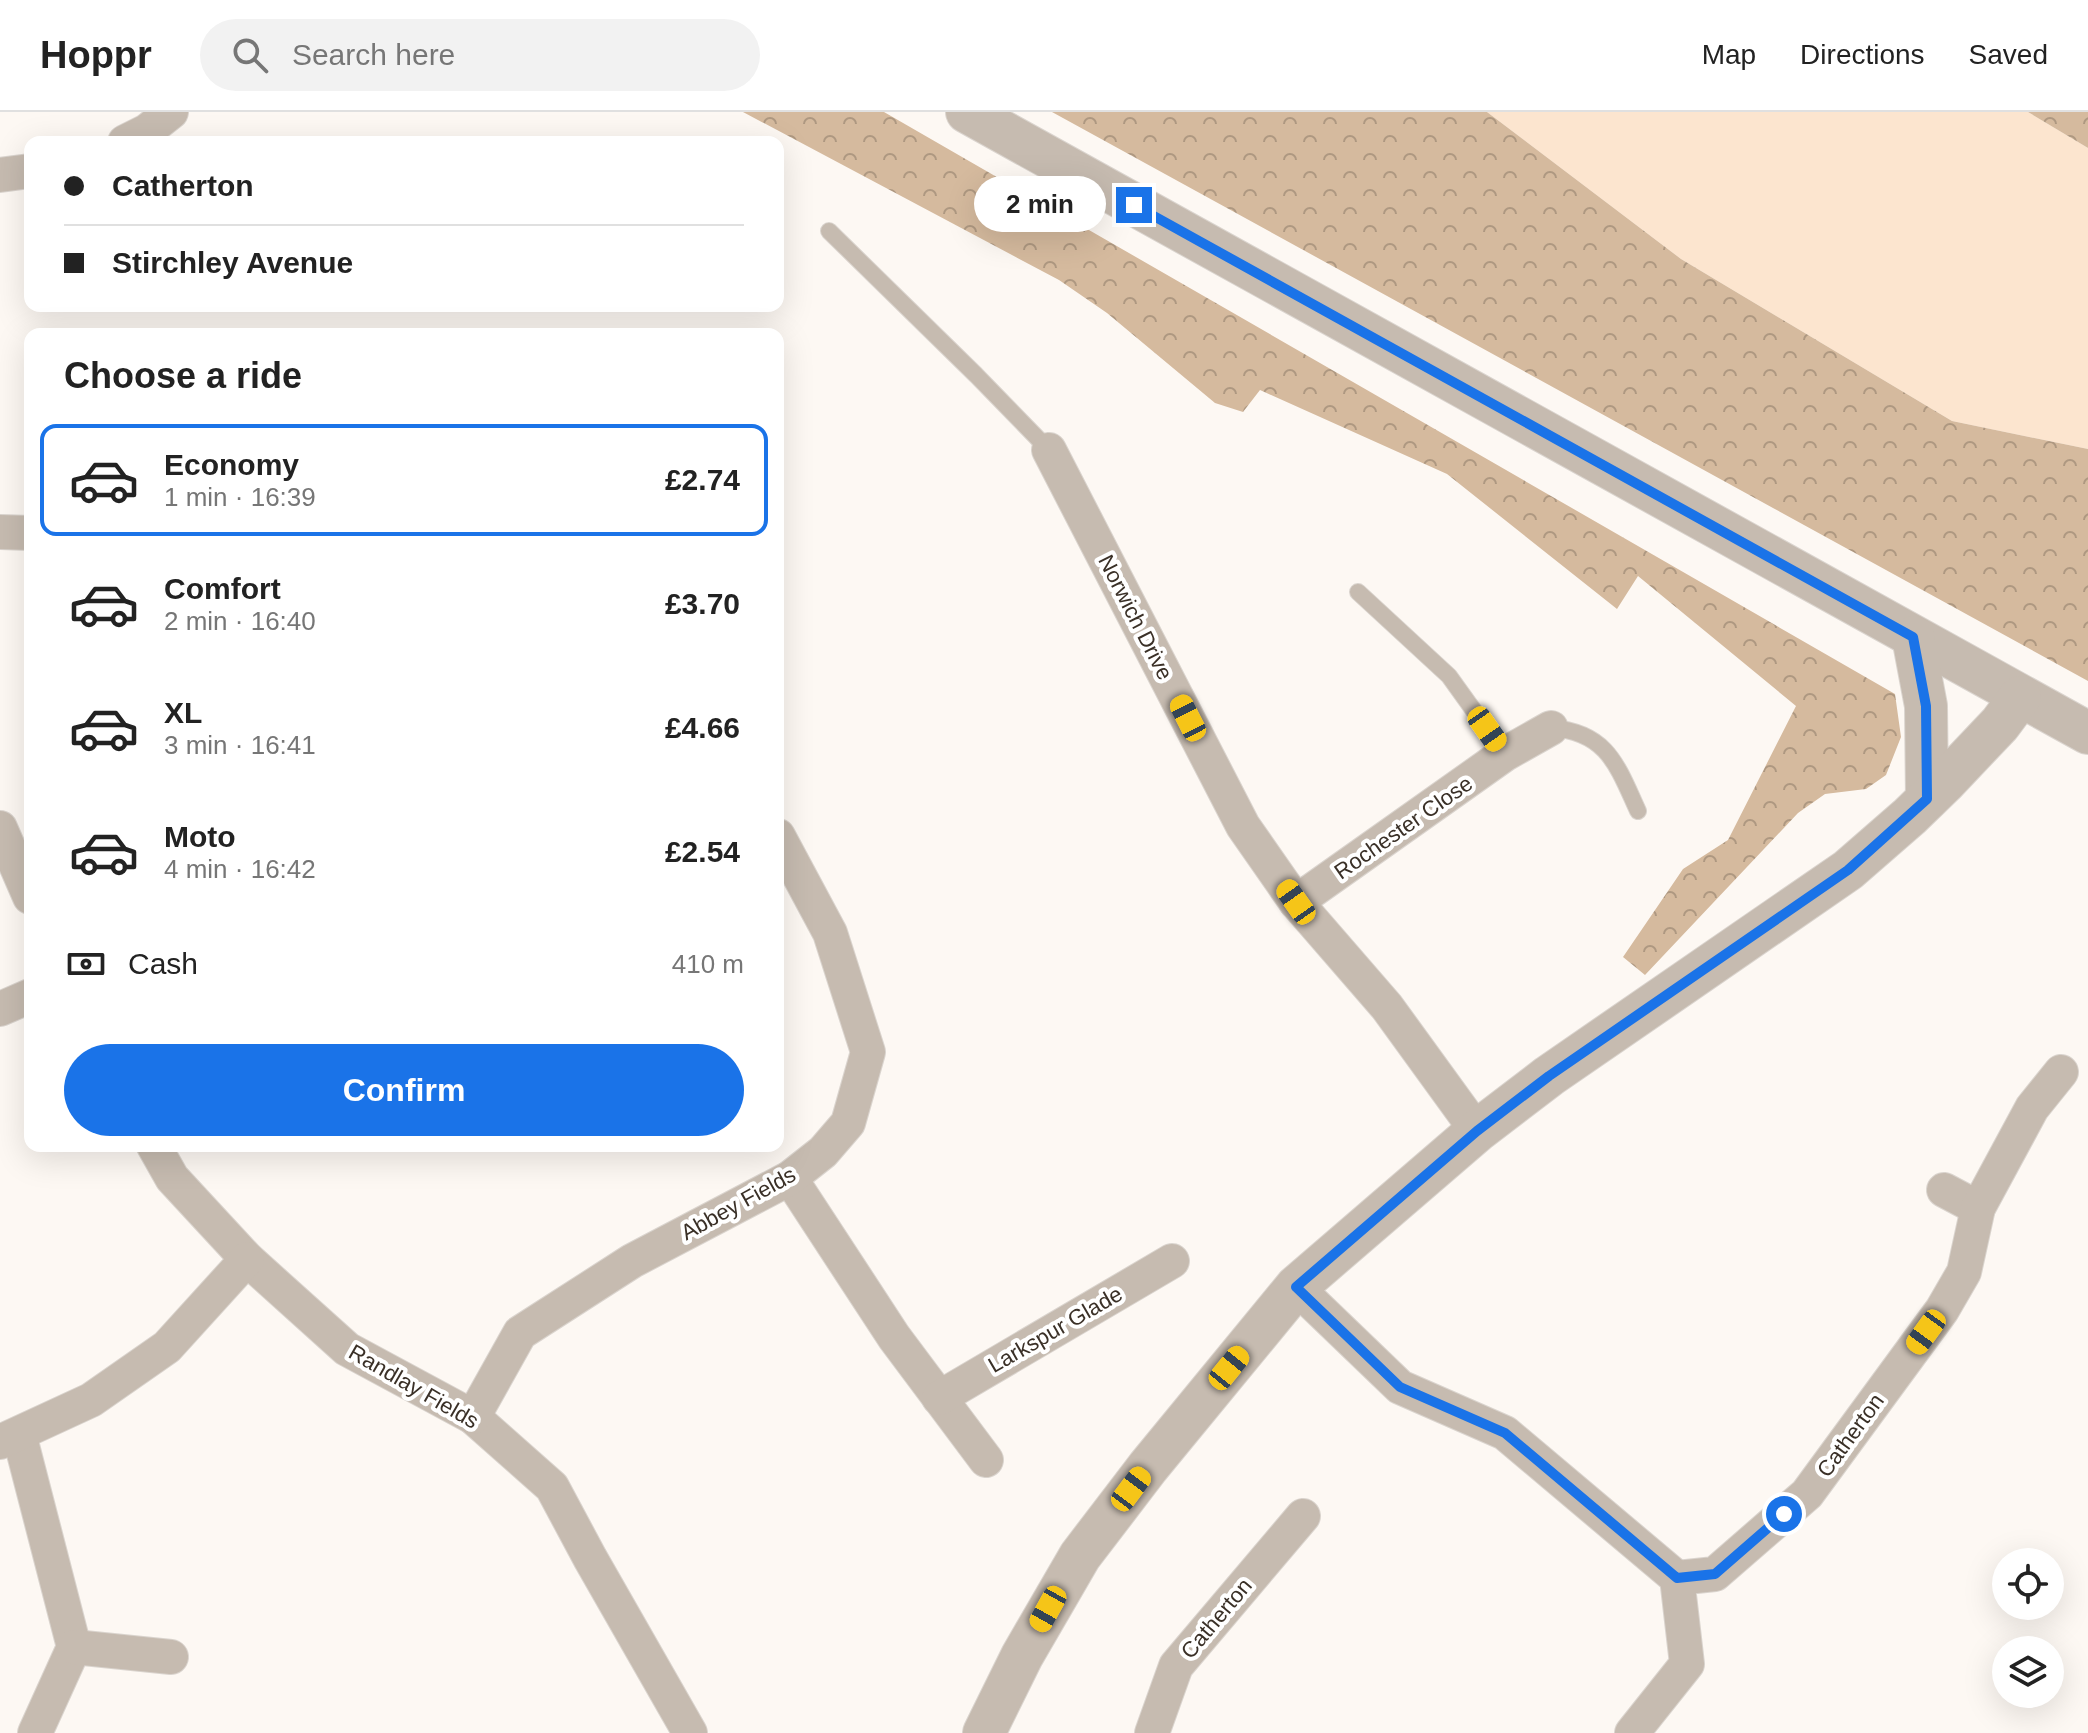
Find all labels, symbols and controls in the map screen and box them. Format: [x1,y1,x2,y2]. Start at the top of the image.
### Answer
search box [200,19,760,91]
icon: search [228,33,272,77]
text: Hoppr [40,34,152,76]
text: Search here [292,38,455,71]
text: Map [1702,39,1756,70]
text: Directions [1800,39,1925,70]
text: Saved [1969,39,2048,70]
text: Catherton [112,169,254,202]
callout: 2 min [974,177,1106,233]
route end [1116,187,1152,223]
text: 2 min [1006,189,1074,219]
text: Stirchley Avenue [112,246,353,279]
text: Choose a ride [64,355,302,396]
icon: car [68,444,140,516]
text: Economy [164,448,299,481]
text: £2.74 [665,463,740,496]
text: 1 min · 16:39 [164,482,316,512]
street label: Norwich Drive [1093,551,1178,684]
icon: car [68,568,140,640]
text: Comfort [164,572,281,605]
text: £3.70 [665,587,740,620]
text: 2 min · 16:40 [164,606,316,636]
car [1166,691,1210,745]
icon: car [68,692,140,764]
text: XL [164,696,202,729]
car [1463,702,1511,756]
text: £4.66 [665,711,740,744]
text: 3 min · 16:41 [164,730,316,760]
street label: Rochester Close [1330,771,1477,884]
icon: car [68,816,140,888]
text: Moto [164,820,236,853]
text: £2.54 [665,835,740,868]
text: 4 min · 16:42 [164,854,316,884]
car [1272,875,1320,929]
icon: cash [64,942,108,986]
text: Cash [128,947,198,980]
text: 410 m [672,949,744,979]
button: Confirm [64,1044,744,1136]
street label: Abbey Fields [677,1162,800,1245]
street label: Larkspur Glade [984,1281,1127,1378]
car [1902,1306,1950,1358]
street label: Randlay Fields [344,1339,483,1434]
car [1205,1342,1253,1394]
street label: Catherton [1812,1389,1889,1482]
car [1107,1463,1155,1515]
route start [1766,1496,1802,1532]
map controls [1992,1548,2064,1708]
button: locate [1992,1548,2064,1620]
street label: Catherton [1176,1573,1257,1663]
car [1026,1582,1070,1636]
button: layers [1992,1636,2064,1708]

